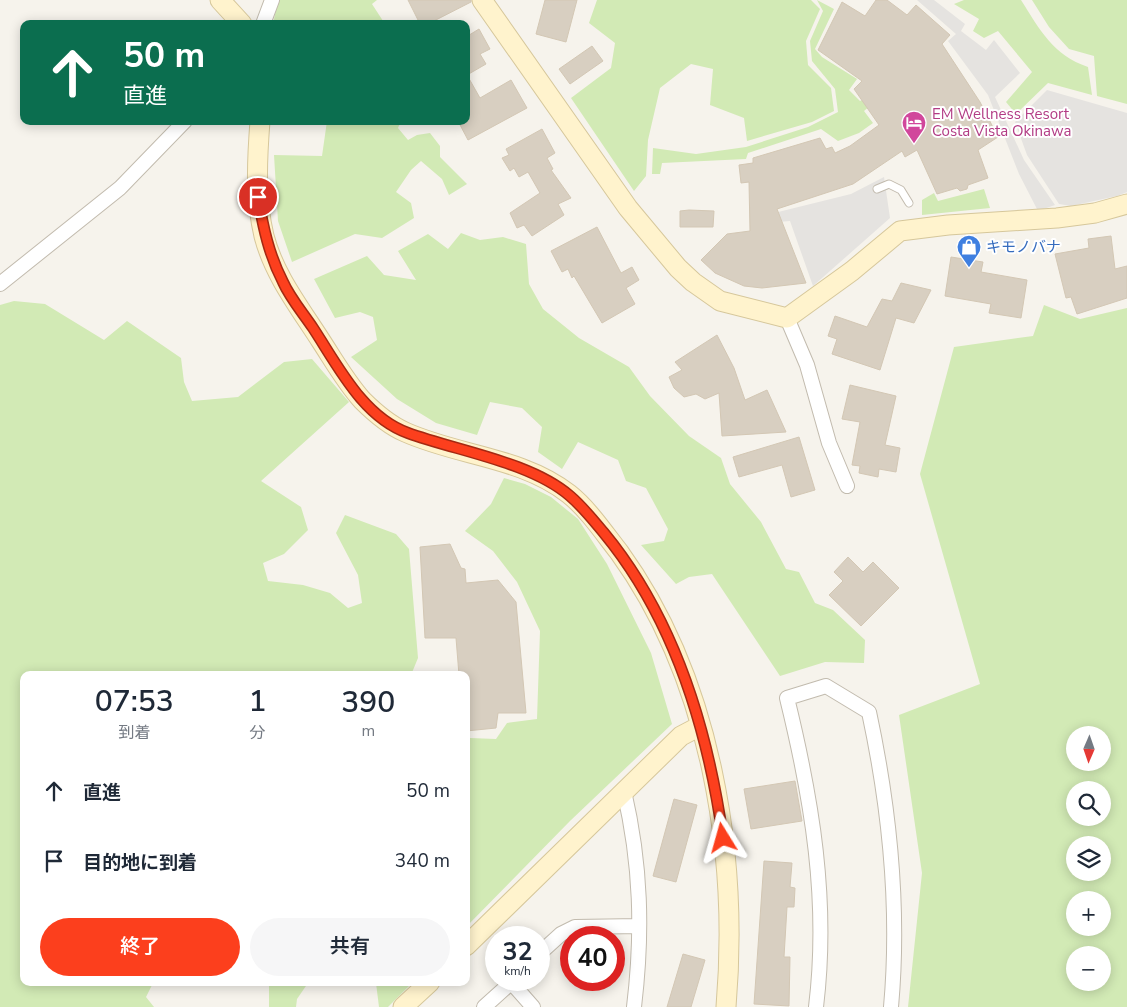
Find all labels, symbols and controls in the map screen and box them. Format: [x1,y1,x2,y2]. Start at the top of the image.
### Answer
text: 50 m [123,32,205,79]
icon: ahead [40,40,105,105]
text: 直進 [123,81,167,111]
place label: EM Wellness Resort Costa Vista Okinawa [932,104,1071,141]
hotel icon: EM Wellness Resort Costa Vista Okinawa [901,110,927,144]
pin [237,176,279,218]
icon: arrive [244,183,272,211]
shop icon: キモノバナ [956,234,982,268]
place label: キモノバナ [986,237,1061,257]
text: 07:53 [95,681,174,722]
text: 1 [249,681,267,722]
text: 390 [341,682,395,723]
text: m [361,720,375,742]
text: 到着 [118,722,150,744]
text: 分 [250,722,266,744]
north arrow [1066,726,1111,771]
map controls [1066,726,1111,991]
icon: ahead [40,777,68,805]
text: 50 m [406,778,450,804]
text: 直進 [83,780,121,806]
button: search [1066,781,1111,826]
position arrow [696,811,748,863]
button: layers [1066,836,1111,881]
icon: arrive [40,847,68,875]
text: 340 m [395,848,450,874]
text: 目的地に到着 [83,850,197,876]
button: + [1066,891,1111,936]
button: 終了 [40,918,240,976]
button: 共有 [250,918,450,976]
speed limit sign: 40 [560,926,625,991]
text: 32 [502,935,533,969]
button: − [1066,946,1111,991]
text: km/h [504,963,531,979]

